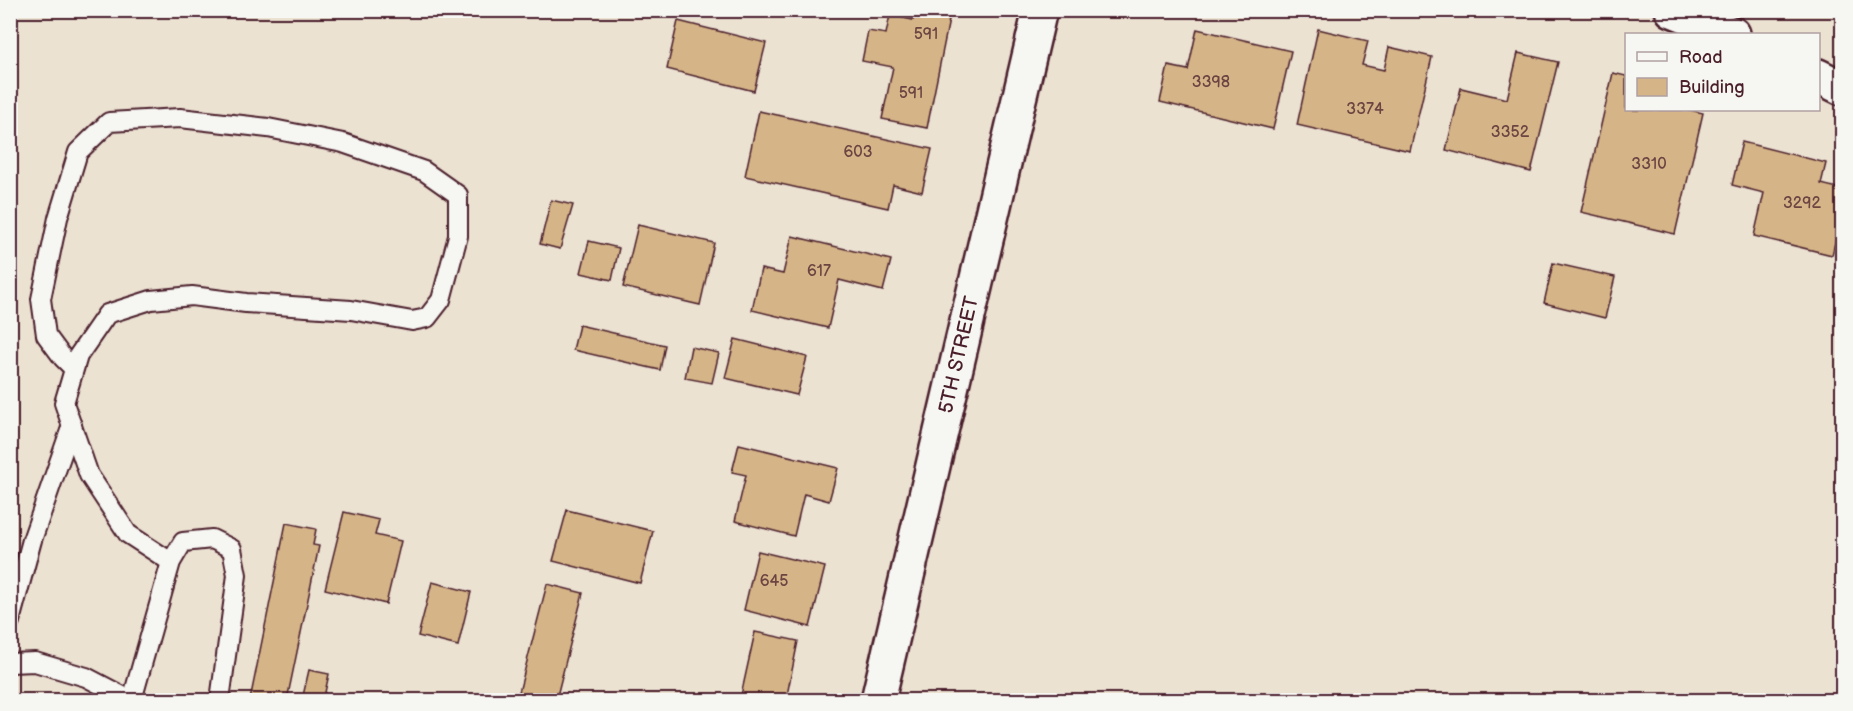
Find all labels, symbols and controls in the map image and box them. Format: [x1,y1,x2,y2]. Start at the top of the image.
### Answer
house number: 591 [914,25,938,44]
legend [1625,33,1820,111]
text: Road [1679,47,1723,68]
house number: 3398 [1192,73,1230,92]
text: Building [1679,77,1745,98]
house number: 591 [899,84,923,103]
house number: 3374 [1346,100,1384,119]
house number: 3352 [1491,123,1530,142]
house number: 603 [843,143,873,162]
house number: 3310 [1631,155,1667,174]
house number: 3292 [1783,194,1822,213]
house number: 617 [807,262,831,281]
street label: 5TH STREET [934,294,984,416]
house number: 645 [760,572,788,591]

